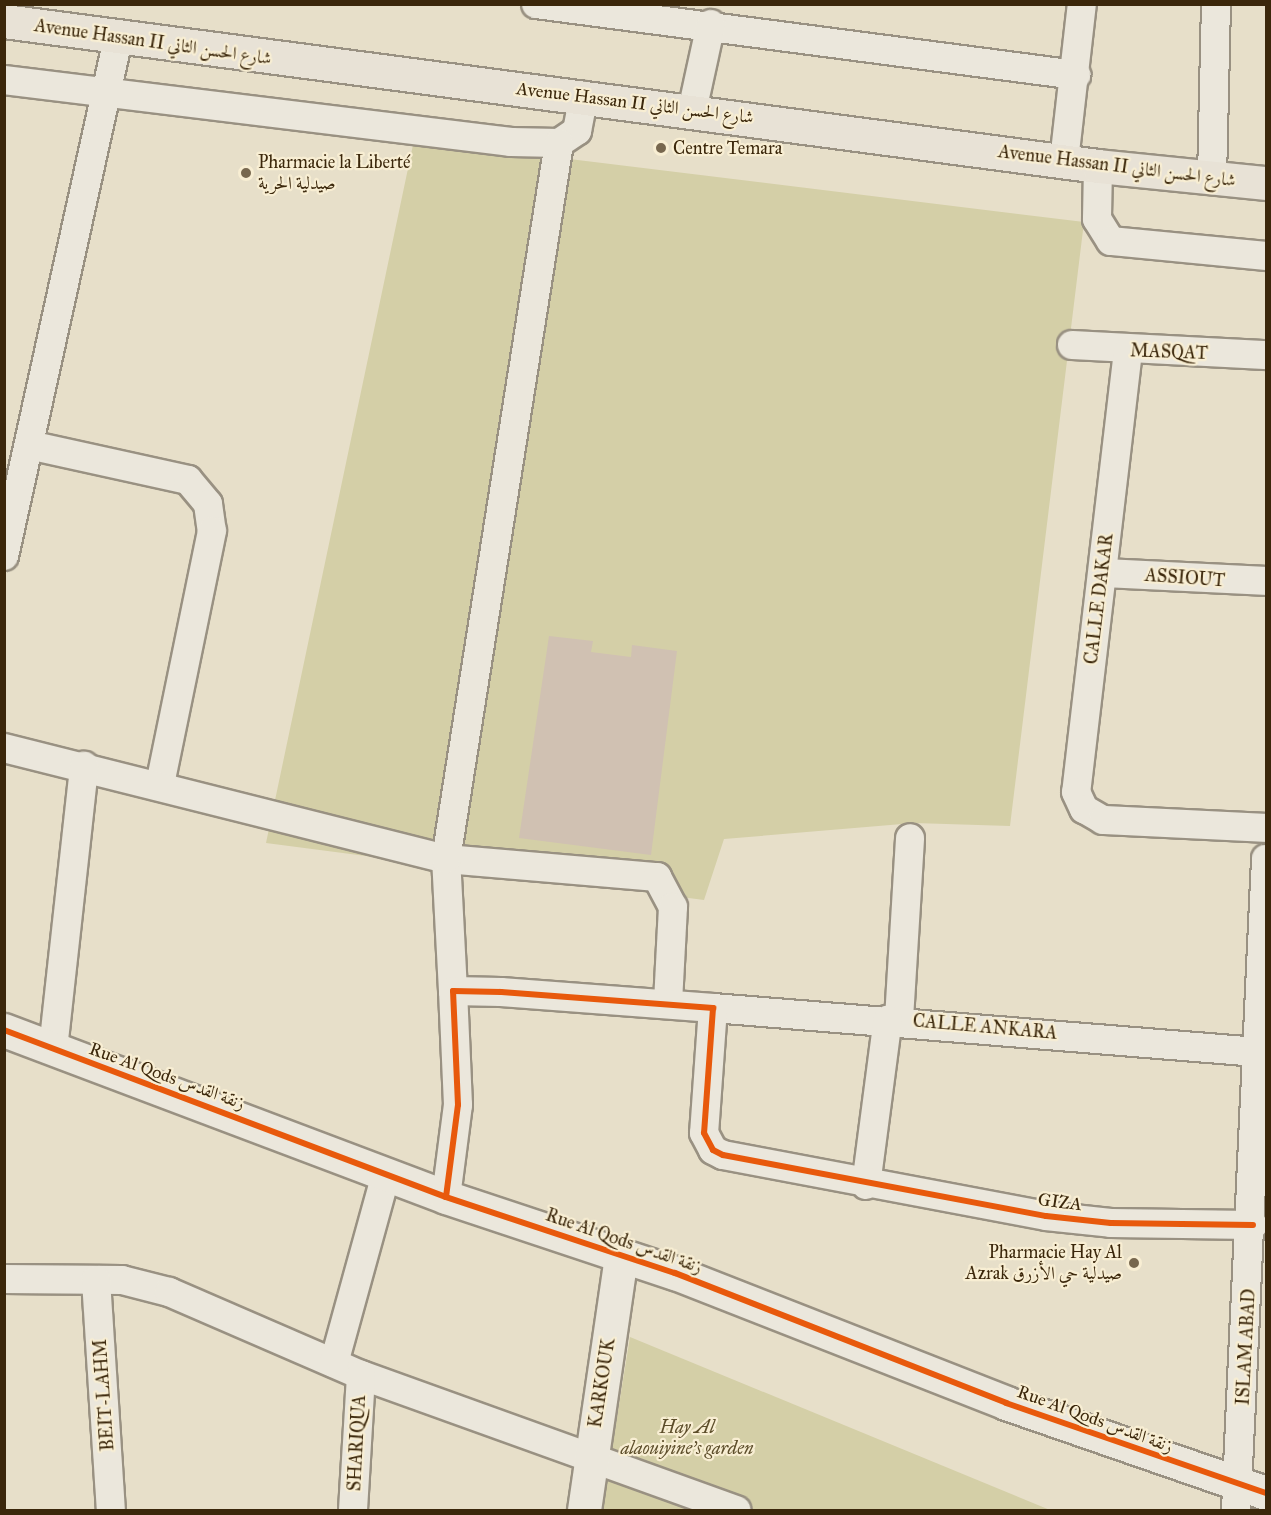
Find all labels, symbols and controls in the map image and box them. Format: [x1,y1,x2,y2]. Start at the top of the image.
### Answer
street label: Avenue Hassan II شارع الحسن الثاني [33,15,273,69]
street label: Avenue Hassan II شارع الحسن الثاني [515,78,755,128]
place label: Centre Temara [673,137,782,159]
marker: Centre Temara [654,141,668,155]
street label: Avenue Hassan II شارع الحسن الثاني [997,141,1237,191]
place label: Pharmacie la Liberté صيدلية الحرية [258,152,411,195]
marker: Pharmacie la Liberté صيدلية الحرية [239,166,253,180]
street label: MASQAT [1130,340,1208,364]
street label: CALLE DAKAR [1080,533,1118,665]
street label: ASSIOUT [1144,564,1226,592]
street label: CALLE ANKARA [912,1010,1058,1044]
street label: Rue Al Qods زنقة القدس [86,1038,248,1114]
street label: GIZA [1037,1189,1083,1215]
street label: Rue Al Qods زنقة القدس [543,1204,705,1278]
place label: Pharmacie Hay Al Azrak صيدلية حي الأزرق [966,1242,1122,1284]
marker: Pharmacie Hay Al Azrak صيدلية حي الأزرق [1127,1256,1141,1270]
street label: ISLAM ABAD [1232,1288,1260,1406]
street label: KARKOUK [584,1337,620,1429]
street label: BEIT-LAHM [89,1338,119,1452]
street label: Rue Al Qods زنقة القدس [1014,1381,1176,1457]
street label: SHARIQUA [344,1394,370,1492]
park label: Hay Al alaouiyine's garden [621,1417,753,1460]

